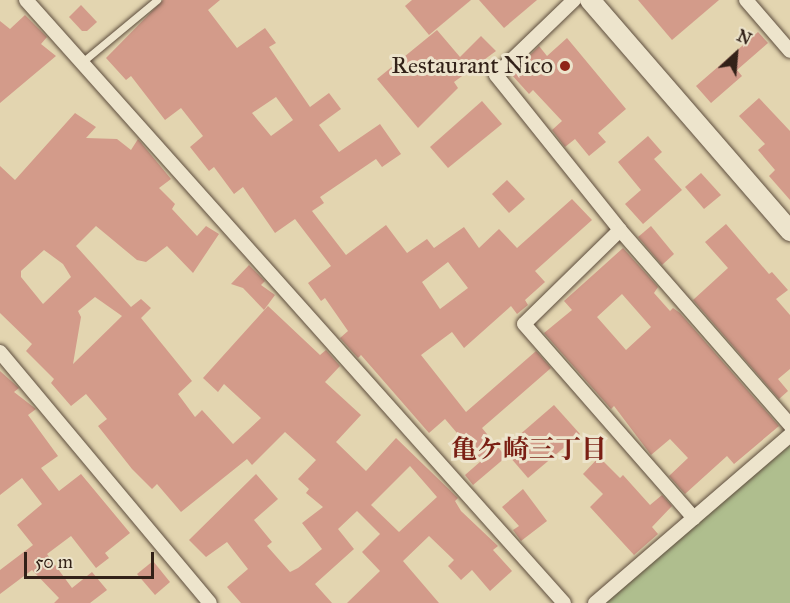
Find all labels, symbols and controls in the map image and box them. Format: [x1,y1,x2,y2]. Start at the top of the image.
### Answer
north arrow [706,24,766,84]
text: N [734,26,754,49]
place label: Restaurant Nico [391,52,553,80]
marker: Restaurant Nico [558,59,572,73]
district label: 亀ケ崎三丁目 [451,434,607,466]
scale bar [27,540,158,578]
text: 50 m [35,551,73,573]

